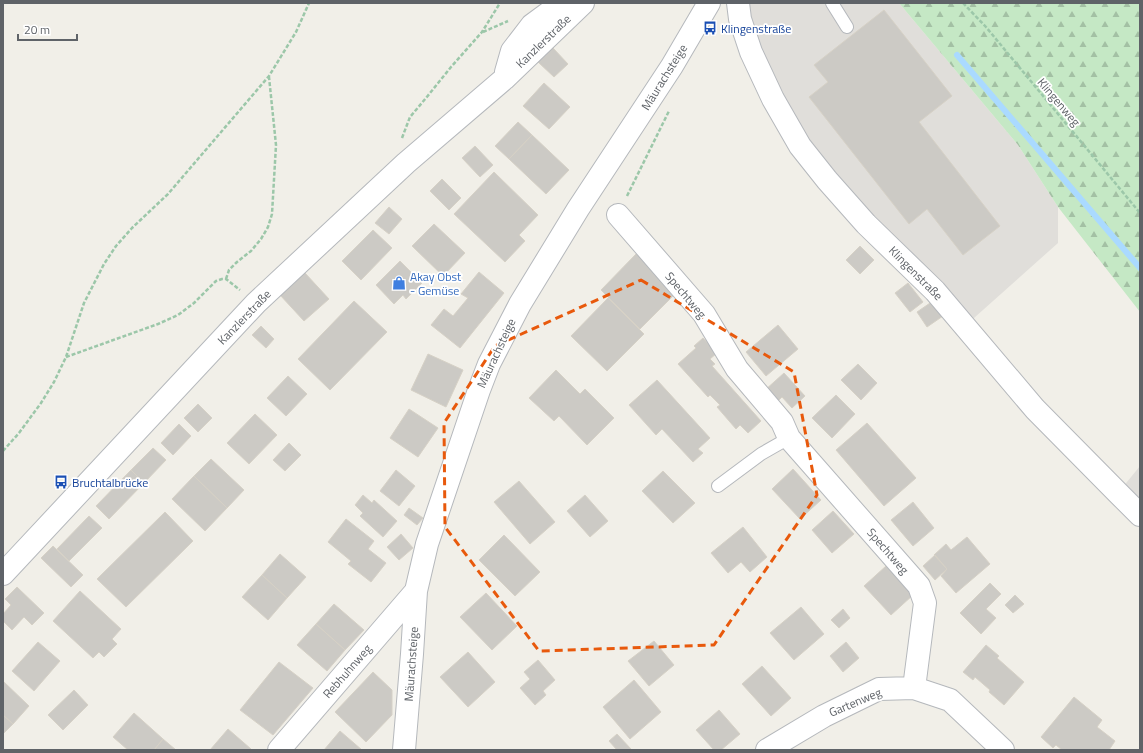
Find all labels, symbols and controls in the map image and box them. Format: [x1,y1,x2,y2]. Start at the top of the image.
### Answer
street label: Kanzlerstraße [511,10,575,72]
scale bar [18,16,77,42]
place label: Klingenstraße [721,19,791,38]
text: 20 m [24,20,50,39]
bus stop icon: Klingenstraße [702,20,718,36]
street label: Mäurachsteige [636,40,692,114]
street label: Klingenweg [1033,73,1085,131]
street label: Klingenstraße [884,241,948,305]
place label: Akay Obst - Gemüse [410,267,462,300]
street label: Spechtweg [661,267,711,323]
shop icon: Akay Obst - Gemüse [391,275,407,291]
street label: Kanzlerstraße [213,285,275,349]
street label: Mäurachsteige [472,315,520,391]
place label: Bruchtalbrücke [72,473,148,492]
bus stop icon: Bruchtalbrücke [53,474,69,490]
street label: Spechtweg [862,524,914,578]
street label: Mäurachsteige [399,626,423,702]
street label: Rebhuhnweg [318,640,376,702]
street label: Gartenweg [826,682,884,722]

